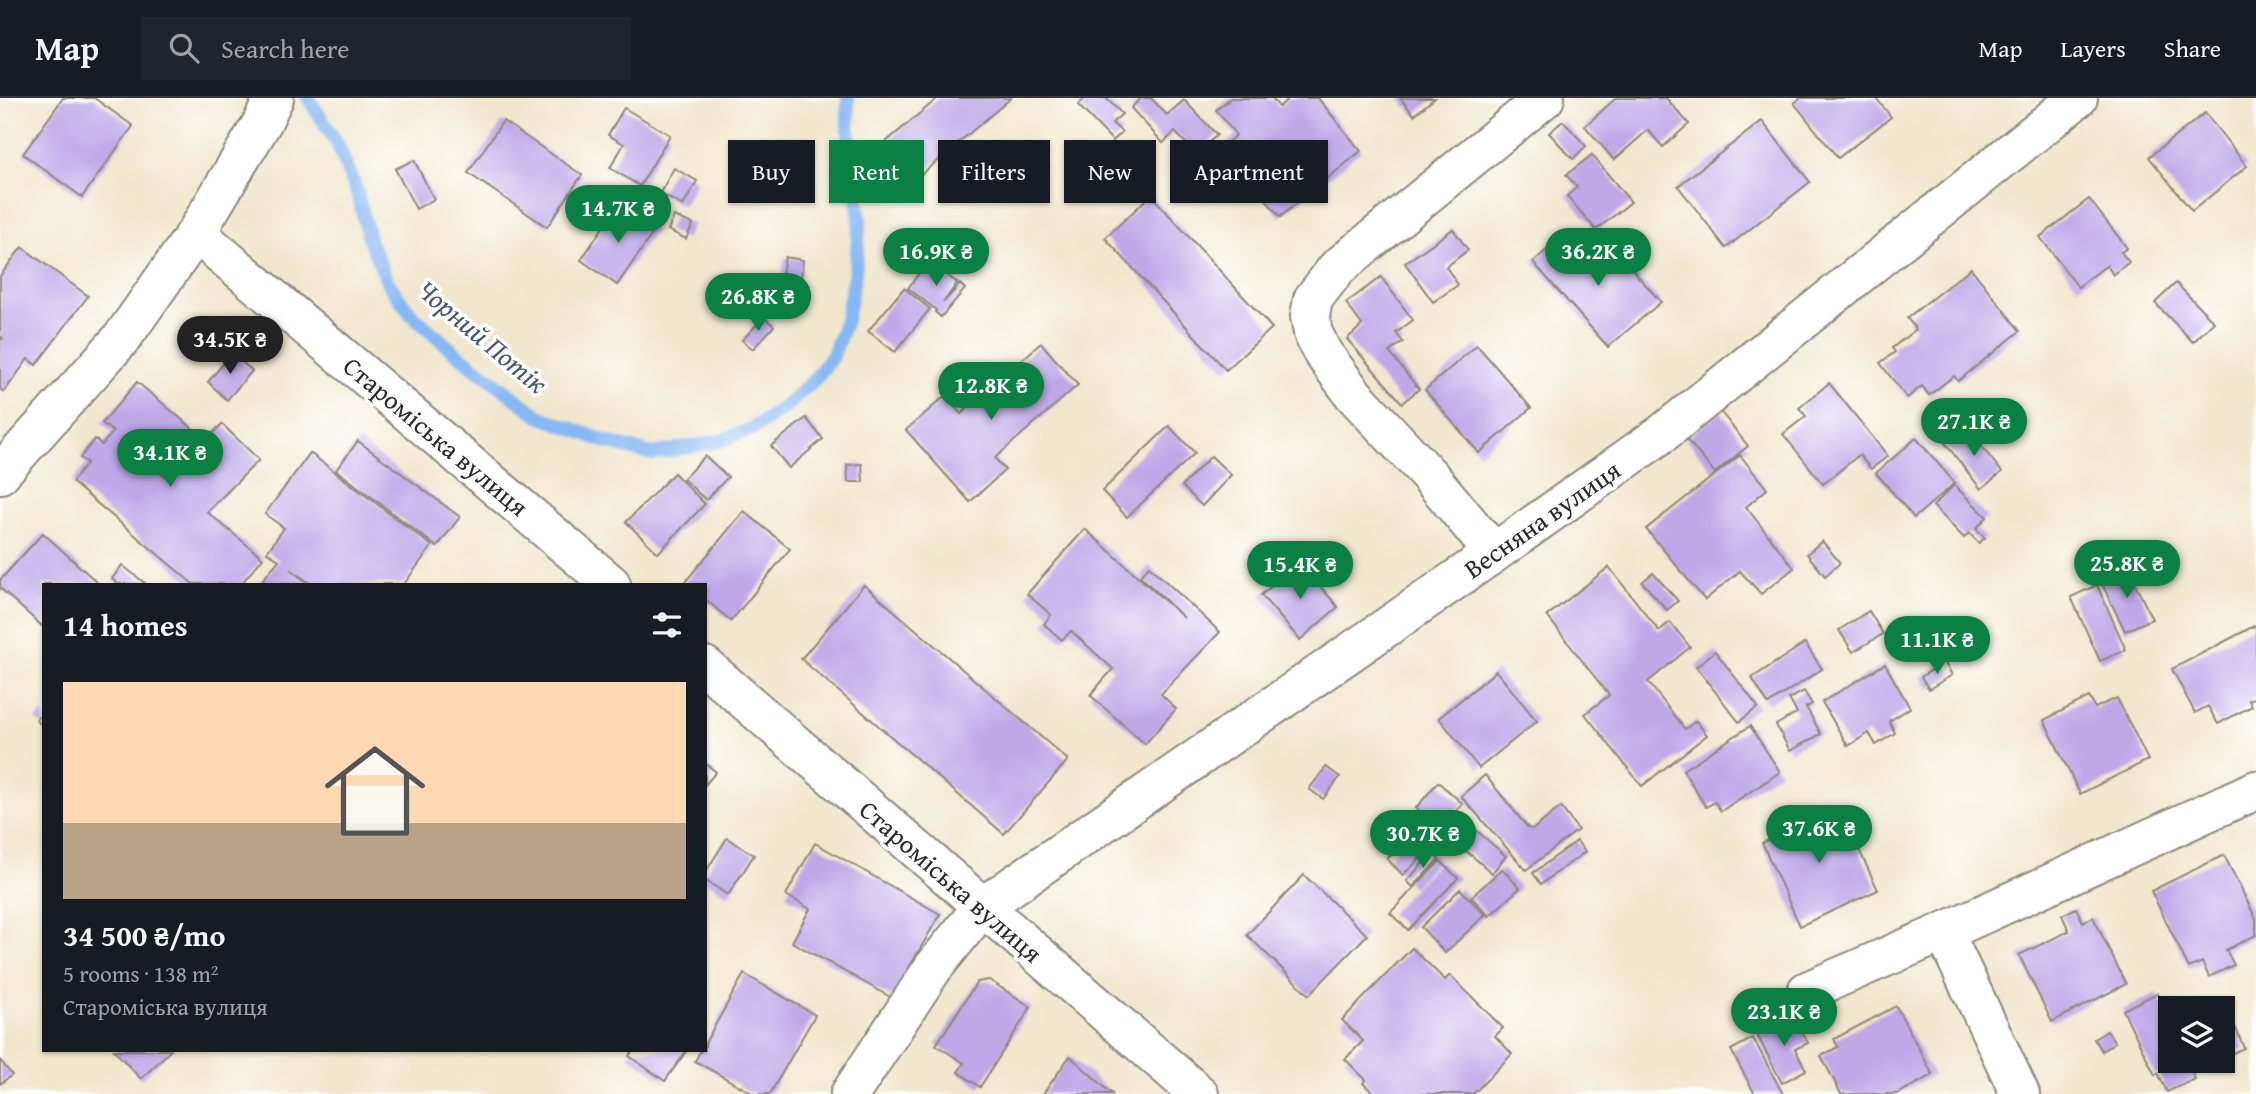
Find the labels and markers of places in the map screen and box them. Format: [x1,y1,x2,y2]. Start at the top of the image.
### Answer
pin: 14.7K ₴ [553,186,683,245]
pin: 16.9K ₴ [871,228,1001,288]
pin: 36.2K ₴ [1533,228,1663,288]
pin: 26.8K ₴ [693,274,823,333]
pin: 34.5K ₴ [165,316,295,376]
pin: 12.8K ₴ [926,362,1056,422]
pin: 27.1K ₴ [1909,398,2039,458]
pin: 34.1K ₴ [105,430,235,489]
pin: 25.8K ₴ [2062,540,2192,600]
pin: 15.4K ₴ [1235,542,1365,601]
pin: 11.1K ₴ [1872,616,2002,676]
pin: 37.6K ₴ [1754,806,1884,865]
pin: 30.7K ₴ [1358,810,1488,870]
pin: 23.1K ₴ [1719,988,1849,1048]

